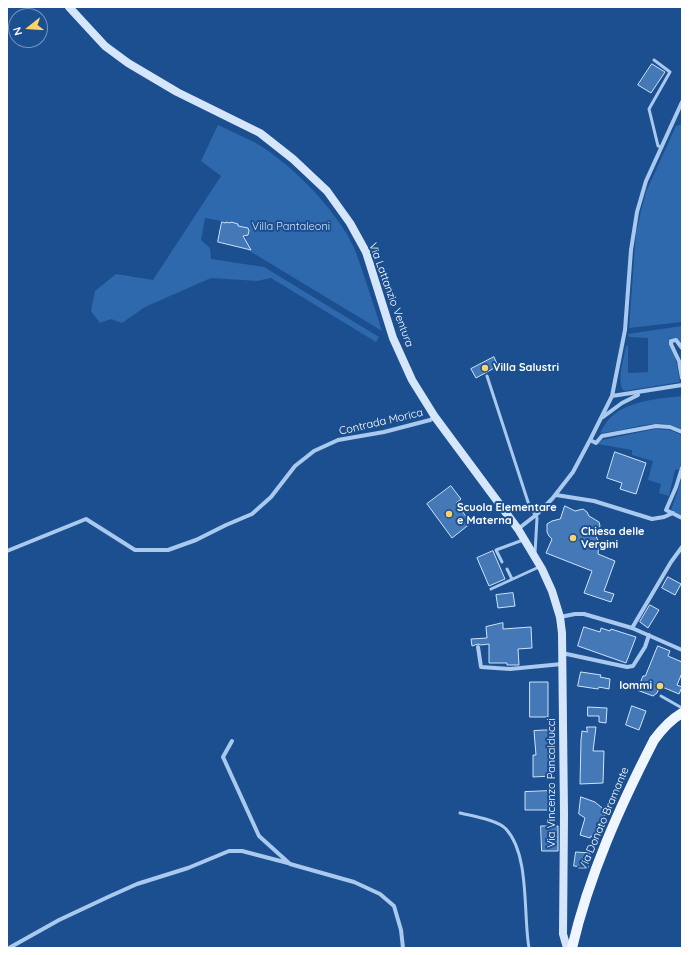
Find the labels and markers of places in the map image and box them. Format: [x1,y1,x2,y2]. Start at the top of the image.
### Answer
place label: Villa Salustri [493,361,559,375]
marker: Villa Salustri [480,363,490,373]
place label: Scuola Elementare e Materna [457,501,557,527]
marker: Scuola Elementare e Materna [444,509,454,519]
place label: Chiesa delle Vergini [581,525,645,551]
marker: Chiesa delle Vergini [568,533,578,543]
place label: Iommi [619,679,652,693]
marker: Iommi [655,681,665,691]

